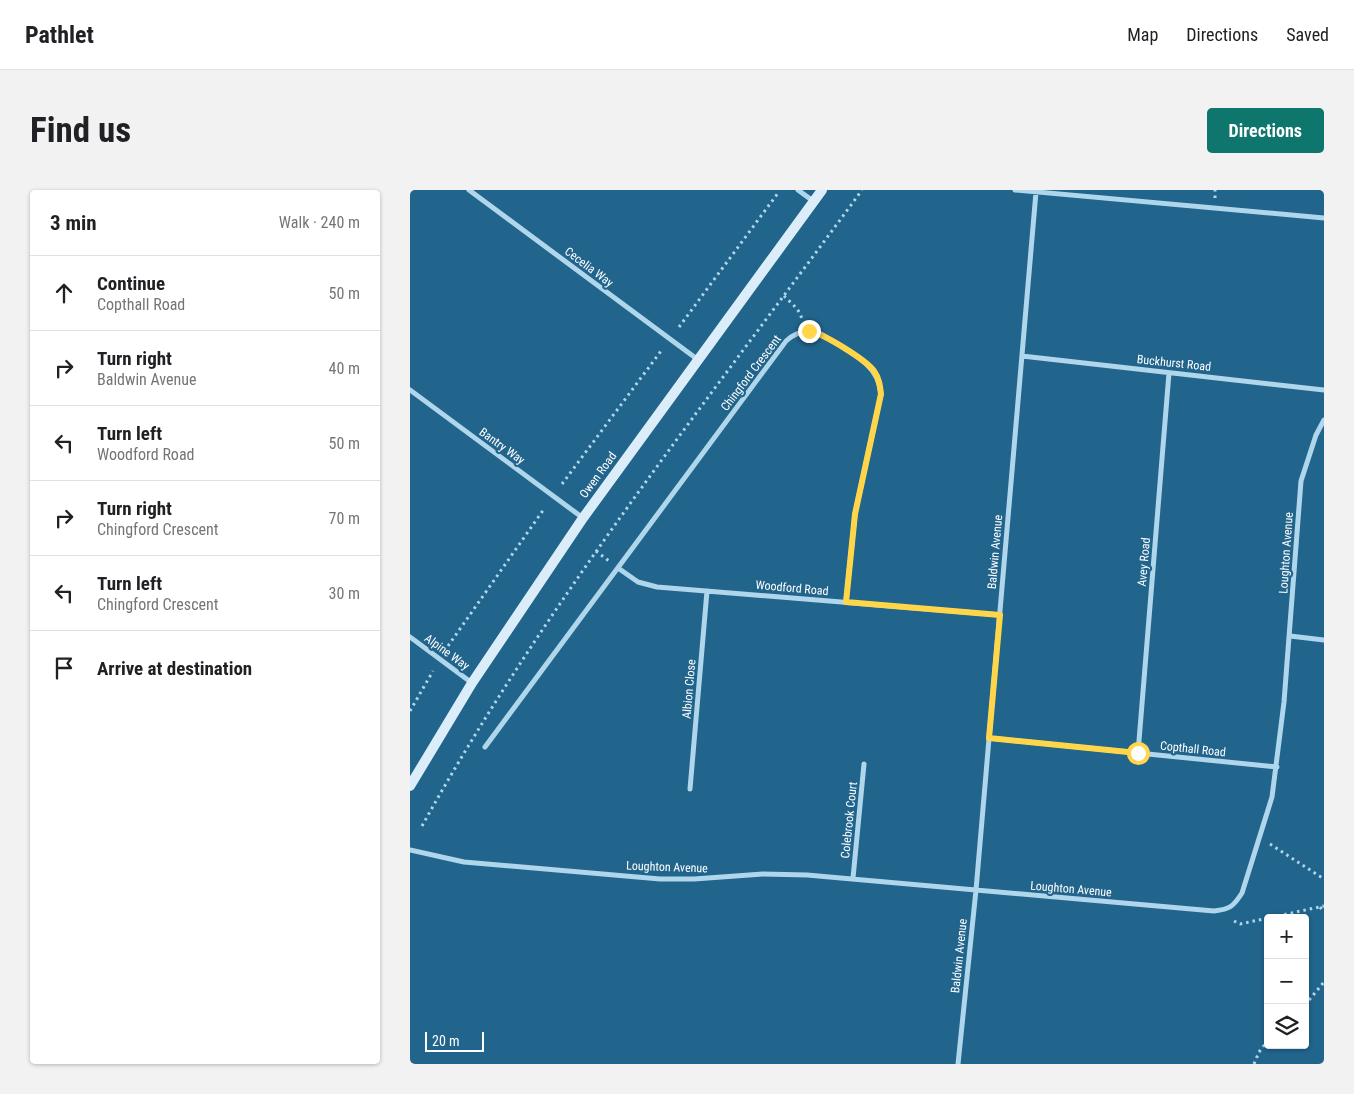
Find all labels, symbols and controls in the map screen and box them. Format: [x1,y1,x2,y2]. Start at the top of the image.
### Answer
text: Pathlet [25,21,94,49]
text: Map [1127,24,1158,45]
text: Directions [1186,24,1258,45]
text: Saved [1286,24,1329,45]
button: Directions [1207,108,1324,153]
text: Find us [30,110,131,151]
text: 3 min [50,211,97,235]
text: Walk · 240 m [279,213,360,232]
street label: Cecelia Way [562,244,616,290]
text: Continue [97,272,165,295]
icon: ahead [50,279,78,307]
text: 50 m [328,284,360,303]
text: Copthall Road [97,295,185,314]
route end [798,320,821,343]
street label: Chingford Crescent [718,332,784,414]
text: Turn right [97,347,172,370]
street label: Buckhurst Road [1136,352,1212,374]
icon: right [50,354,78,382]
text: 40 m [328,359,360,378]
text: Baldwin Avenue [97,370,197,389]
text: Turn left [97,422,162,445]
street label: Bantry Way [477,425,527,467]
icon: left [50,429,78,457]
text: 50 m [328,434,360,453]
text: Woodford Road [97,445,195,464]
street label: Owen Road [577,449,619,501]
text: Turn right [97,497,172,520]
icon: right [50,504,78,532]
text: 70 m [328,509,360,528]
street label: Loughton Avenue [1276,511,1296,594]
street label: Baldwin Avenue [985,514,1005,590]
text: Chingford Crescent [97,520,219,539]
street label: Avey Road [1135,537,1153,587]
text: Turn left [97,572,162,595]
street label: Woodford Road [755,578,829,598]
icon: left [50,579,78,607]
text: 30 m [328,584,360,603]
text: Chingford Crescent [97,595,219,614]
street label: Alpine Way [422,631,472,673]
icon: arrive [50,654,78,682]
text: Arrive at destination [97,657,252,680]
street label: Albion Close [679,658,699,719]
street label: Copthall Road [1159,739,1227,759]
route start [1127,742,1150,765]
street label: Colebrook Court [838,781,860,859]
street label: Loughton Avenue [626,859,708,875]
street label: Loughton Avenue [1030,878,1113,900]
map controls [1264,914,1309,1049]
button: + [1264,914,1309,959]
street label: Baldwin Avenue [948,918,970,994]
button: − [1264,959,1309,1004]
button: layers [1264,1004,1309,1049]
scale bar [425,1029,484,1052]
text: 20 m [432,1033,460,1049]

